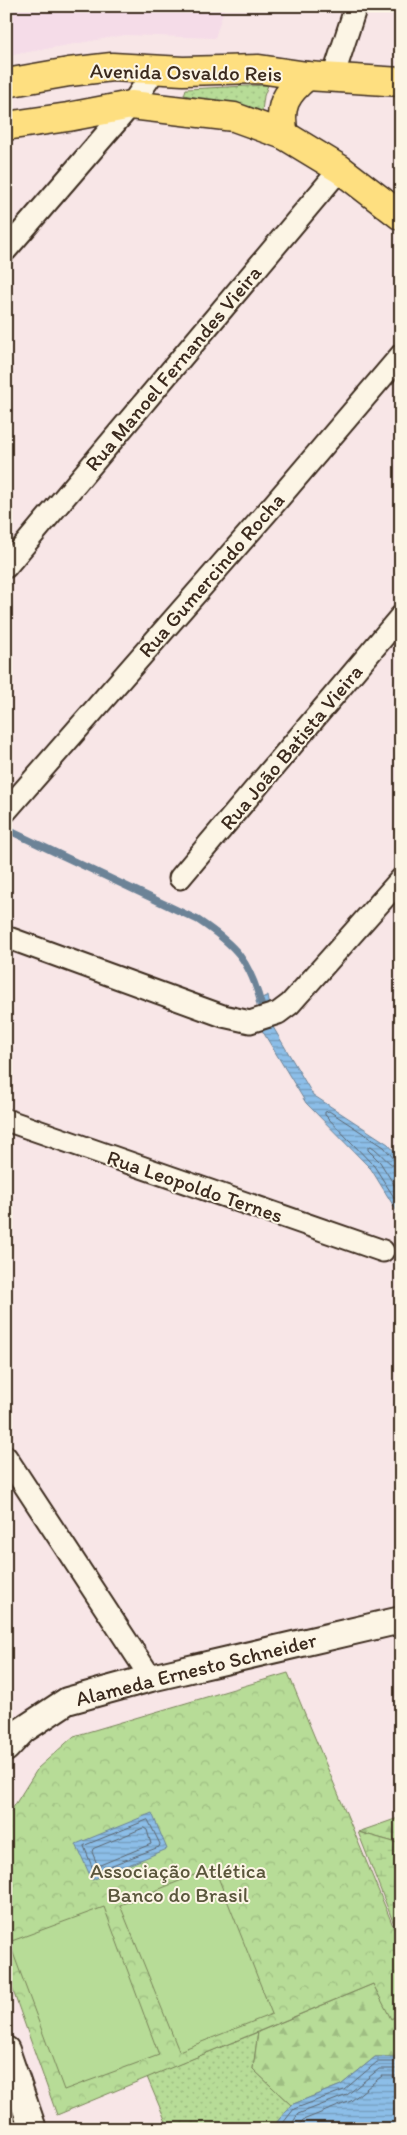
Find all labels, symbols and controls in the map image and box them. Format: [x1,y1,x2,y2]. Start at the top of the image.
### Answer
street label: Avenida Osvaldo Reis [90,58,282,86]
street label: Rua Manoel Fernandes Vieira [80,260,267,476]
street label: Rua Gumercindo Rocha [133,488,289,662]
street label: Rua João Batista Vieira [214,659,368,835]
street label: Rua Leopoldo Ternes [104,1144,286,1228]
street label: Alameda Ernesto Schneider [73,1627,320,1711]
park label: Associação Atlética Banco do Brasil [90,1858,266,1907]

